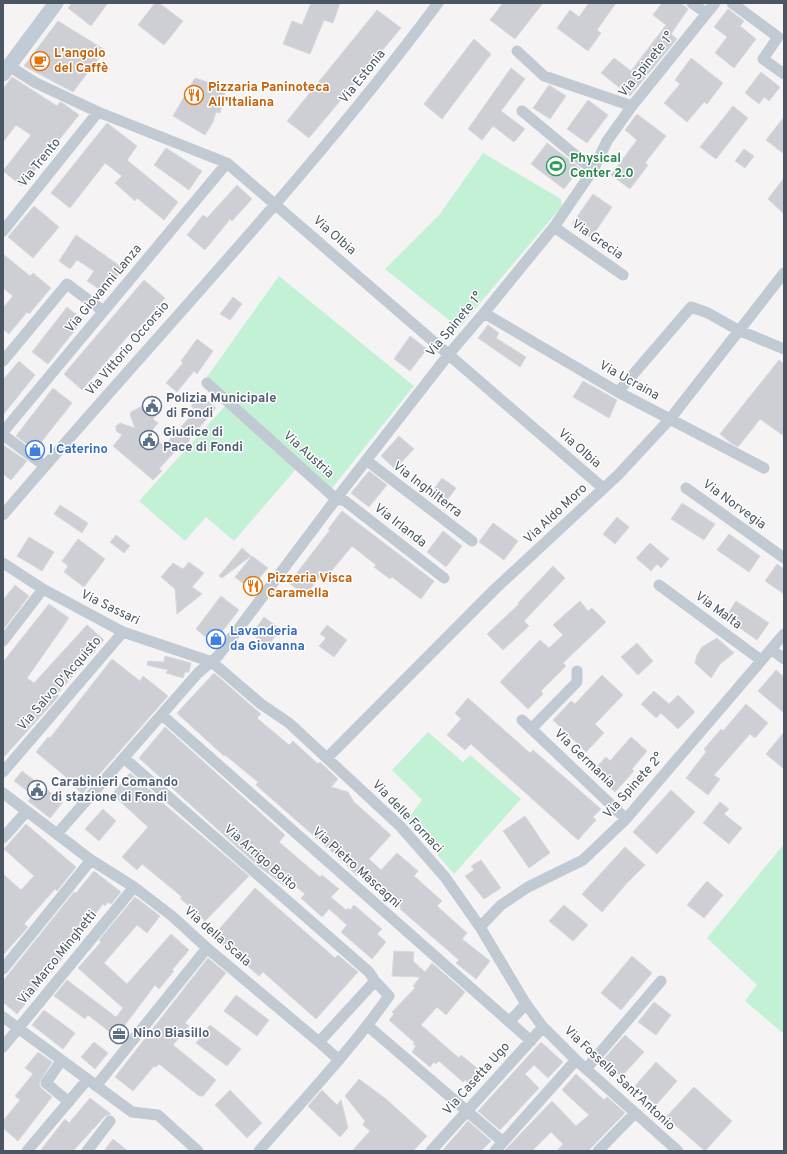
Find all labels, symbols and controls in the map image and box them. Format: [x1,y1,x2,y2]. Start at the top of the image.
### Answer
street label: Via Spinete 1° [616,29,678,101]
place label: L'angolo del Caffè [54,46,108,77]
street label: Via Estonia [336,47,390,107]
cafe icon: L'angolo del Caffè [29,50,51,72]
place label: Pizzaria Paninoteca All'Italiana [208,80,329,111]
restaurant icon: Pizzaria Paninoteca All'Italiana [183,84,205,106]
street label: Via Trento [15,135,65,191]
place label: Physical Center 2.0 [570,151,634,182]
sports icon: Physical Center 2.0 [545,155,567,177]
street label: Via Olbia [309,213,359,259]
street label: Via Grecia [568,216,626,264]
street label: Via Giovanni Lanza [62,241,146,337]
street label: Via Spinete 1° [423,289,487,361]
street label: Via Vittorio Occorsio [83,299,173,399]
street label: Via Ucraina [596,358,662,404]
place label: Polizia Municipale di Fondi [166,391,276,422]
public building icon: Polizia Municipale di Fondi [141,395,163,417]
place label: Giudice di Pace di Fondi [163,425,243,456]
street label: Via Olbia [554,426,604,472]
street label: Via Austria [279,428,337,482]
public building icon: Giudice di Pace di Fondi [138,429,160,451]
shop icon: I Caterino [24,439,46,461]
place label: I Caterino [49,442,108,458]
street label: Via Inghilterra [389,459,465,521]
street label: Via Norvegia [699,477,769,533]
street label: Via Aldo Moro [521,481,591,547]
street label: Via Irlanda [370,500,430,552]
place label: Pizzeria Visca Caramella [267,571,352,602]
restaurant icon: Pizzeria Visca Caramella [242,575,264,597]
street label: Via Sassari [78,587,142,629]
street label: Via Malta [692,589,744,633]
place label: Lavanderia da Giovanna [230,624,305,655]
shop icon: Lavanderia da Giovanna [205,628,227,650]
street label: Via Salvo D'Acquisto [15,634,105,734]
street label: Via Germania [550,726,618,792]
street label: Via Spinete 2° [600,750,668,822]
place label: Carabinieri Comando di stazione di Fondi [51,775,178,806]
street label: Via delle Fornaci [368,777,446,857]
public building icon: Carabinieri Comando di stazione di Fondi [26,779,48,801]
street label: Via Arrigo Boito [220,822,300,894]
street label: Via Pietro Mascagni [308,824,404,912]
street label: Via della Scala [180,904,254,970]
street label: Via Marco Minghetti [15,908,101,1008]
office icon: Nino Biasillo [108,1023,130,1045]
street label: Via Fossella Sant'Antonio [560,1023,678,1135]
place label: Nino Biasillo [133,1026,209,1042]
street label: Via Casetta Ugo [440,1039,514,1119]

